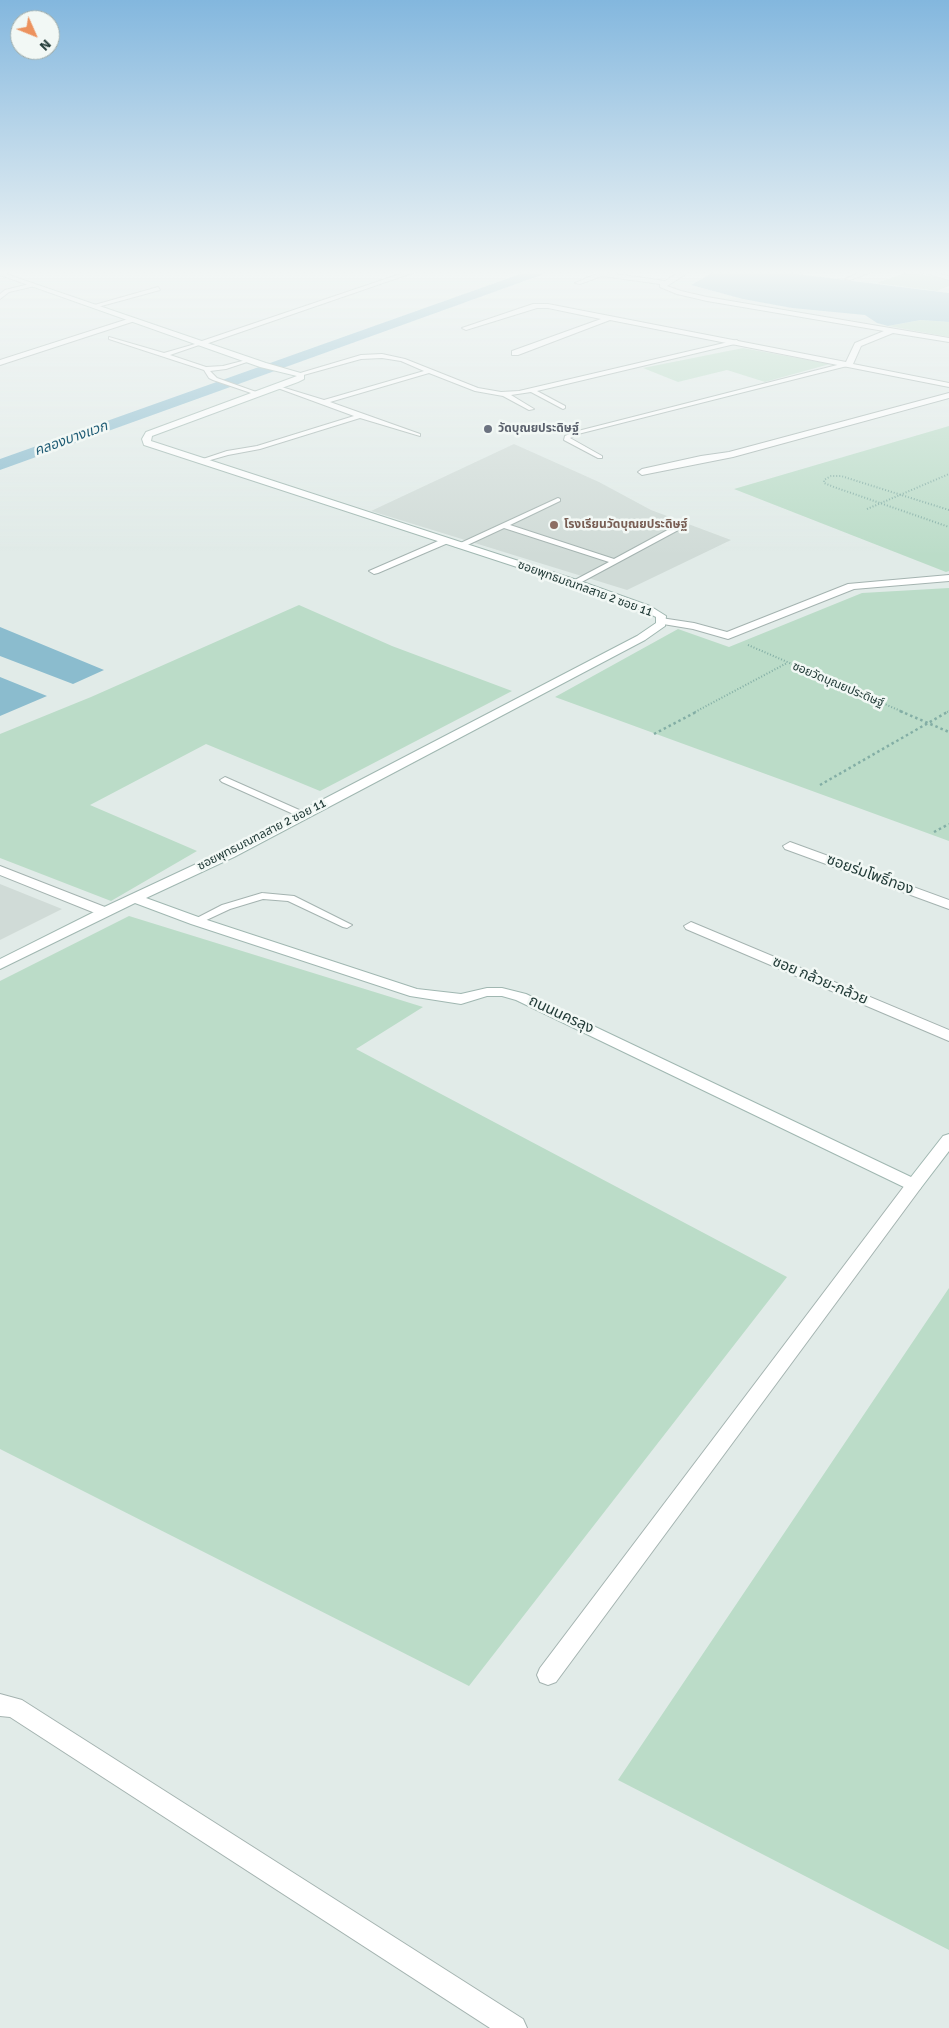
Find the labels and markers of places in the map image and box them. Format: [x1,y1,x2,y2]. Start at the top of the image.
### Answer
place label: วัดบุณยประดิษฐ์ [498,422,579,436]
marker: วัดบุณยประดิษฐ์ [482,423,494,435]
place label: โรงเรียนวัดบุณยประดิษฐ์ [564,518,687,532]
marker: โรงเรียนวัดบุณยประดิษฐ์ [548,519,560,531]

